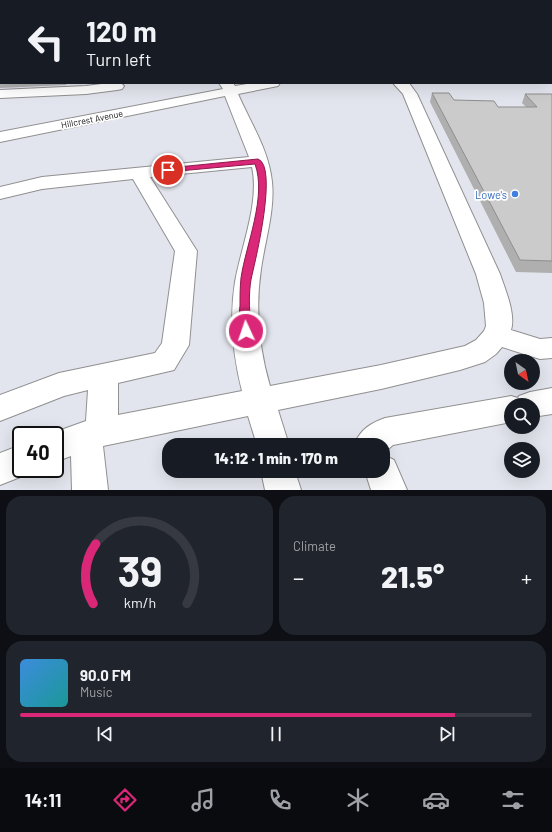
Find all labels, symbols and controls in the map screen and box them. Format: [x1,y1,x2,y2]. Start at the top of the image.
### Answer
text: 120 m [86,14,157,48]
icon: left [20,16,72,68]
text: Turn left [86,48,152,70]
street label: Hillcrest Avenue [60,108,124,130]
pin [151,153,185,187]
icon: arrive [157,159,179,181]
place label: Lowe's [475,188,507,201]
marker: Lowe's [510,189,520,199]
position arrow [225,310,267,352]
north arrow [504,354,540,390]
map controls [504,354,540,478]
button: search [504,398,540,434]
speed limit sign: 40 [12,426,64,478]
button: layers [504,442,540,478]
text: 14:12 · 1 min · 170 m [214,449,338,467]
text: Climate [293,538,336,554]
text: 39 [117,544,162,594]
text: 21.5° [381,558,444,594]
text: − [293,564,304,590]
text: + [521,564,532,590]
text: km/h [123,593,156,610]
text: 90.0 FM [80,666,131,684]
text: Music [80,684,113,700]
icon: previous [94,723,116,745]
icon: pause [265,723,287,745]
icon: next [436,723,458,745]
icon: directions [111,786,139,814]
icon: music [189,786,217,814]
icon: phone [266,786,294,814]
icon: climate [344,786,372,814]
icon: car [422,786,450,814]
icon: filters [499,786,527,814]
text: 14:11 [25,789,61,811]

